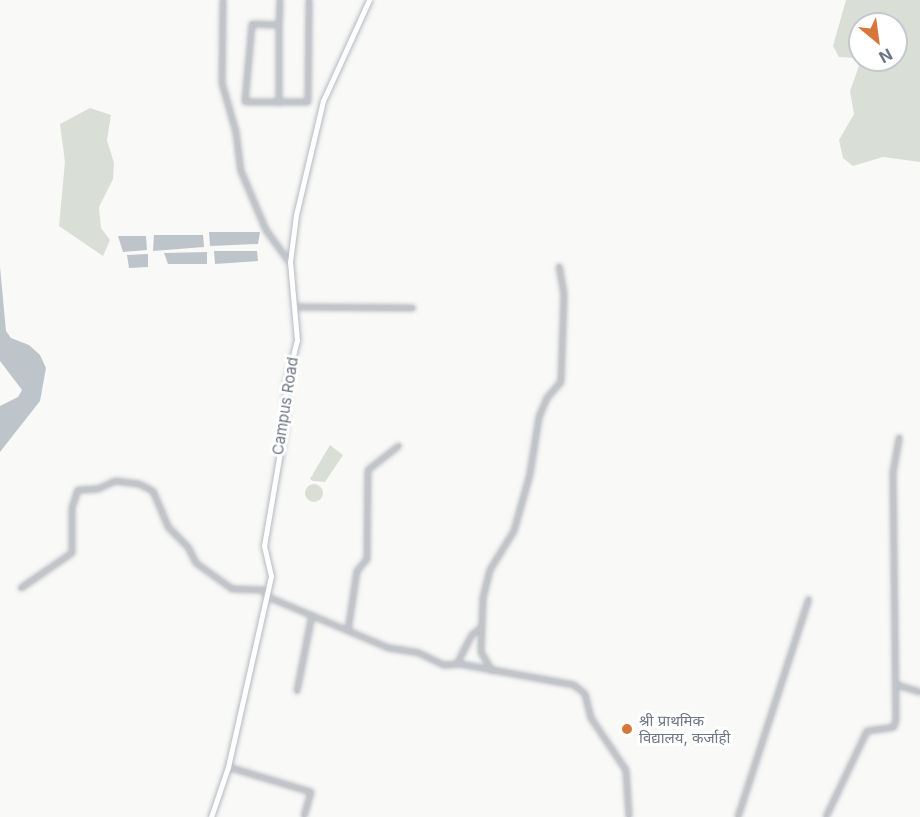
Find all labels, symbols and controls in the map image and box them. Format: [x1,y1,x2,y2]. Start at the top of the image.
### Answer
north arrow [848,12,908,72]
text: N [876,44,896,68]
street label: Campus Road [268,356,302,456]
place label: श्री प्राथमिक विद्यालय, कर्जाही [639,711,730,746]
marker: श्री प्राथमिक विद्यालय, कर्जाही [620,722,634,736]

